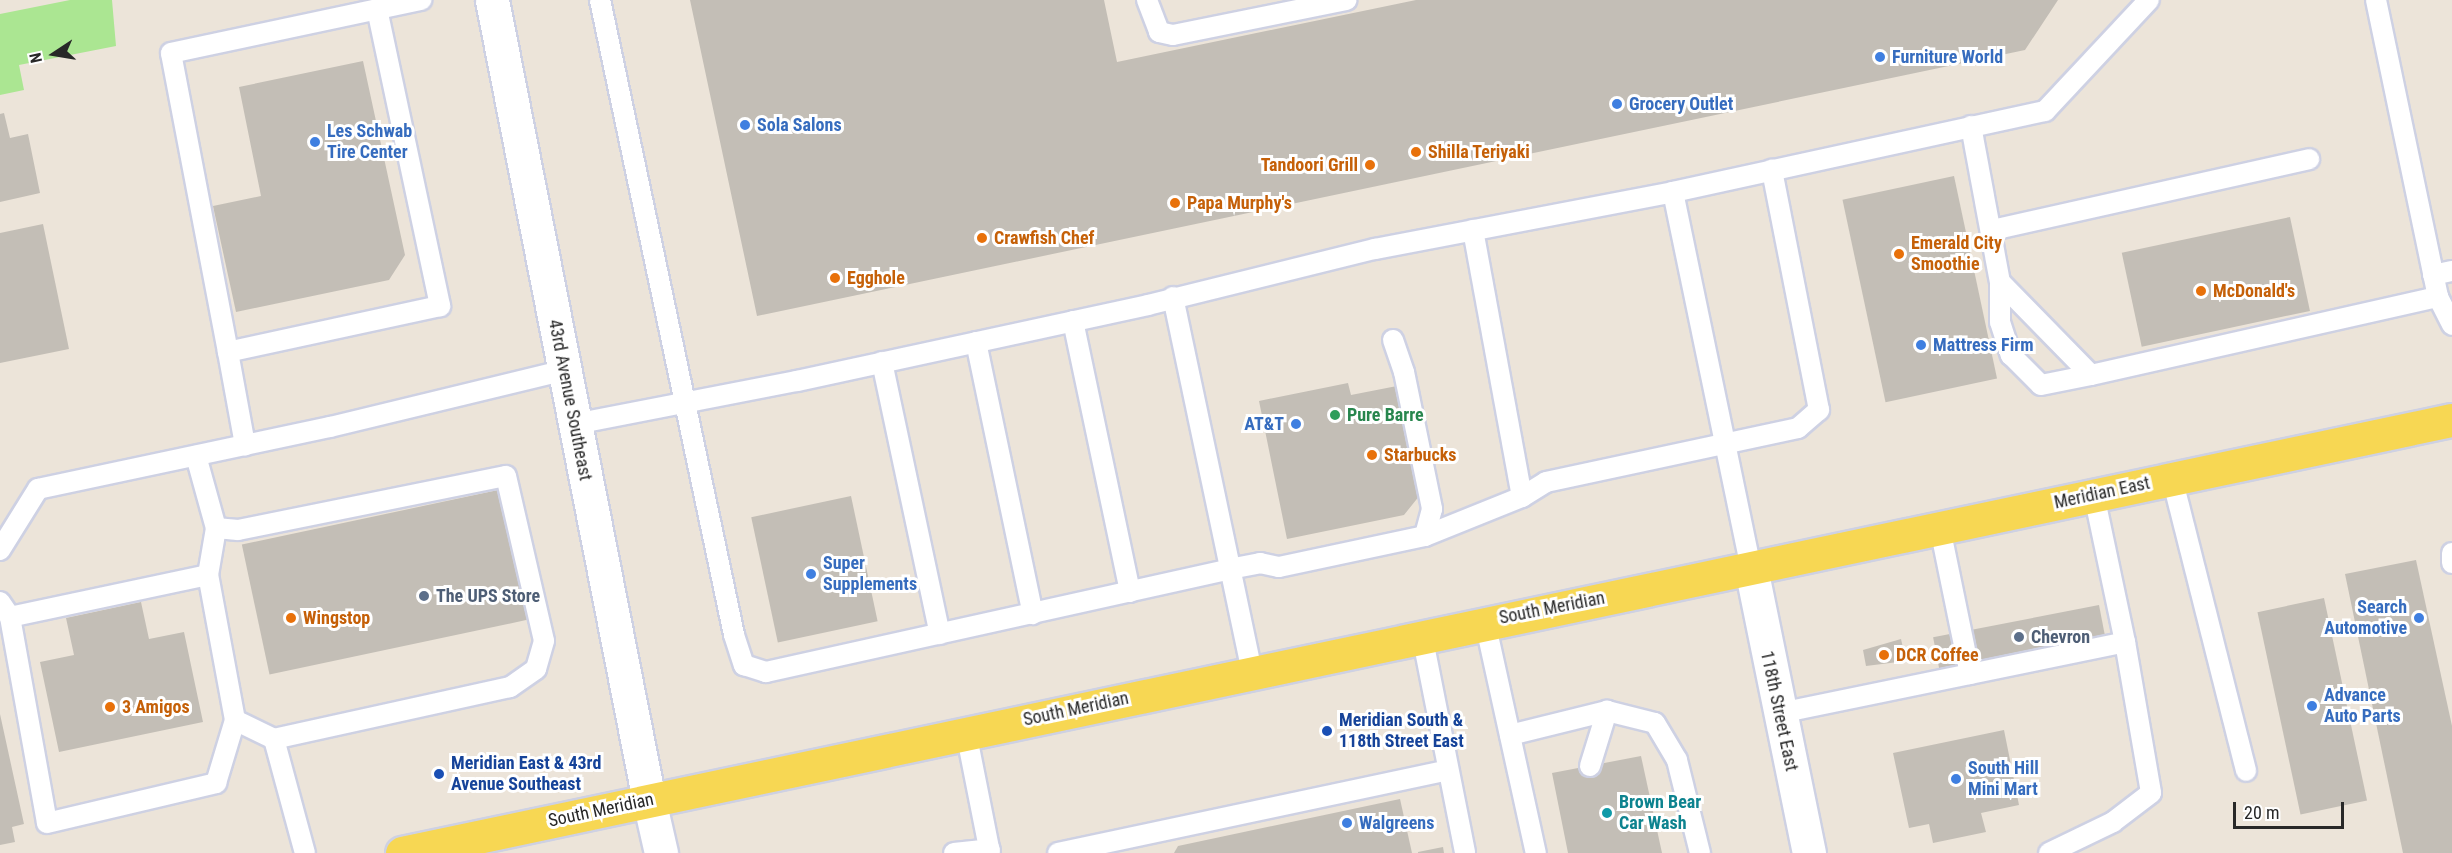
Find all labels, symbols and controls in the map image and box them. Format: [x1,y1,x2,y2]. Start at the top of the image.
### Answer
north arrow [24,24,84,84]
place label: Furniture World [1892,46,2003,68]
marker: Furniture World [1873,50,1887,64]
text: N [26,51,46,65]
place label: Grocery Outlet [1629,93,1733,115]
marker: Grocery Outlet [1610,97,1624,111]
place label: Sola Salons [757,114,842,136]
marker: Sola Salons [738,118,752,132]
place label: Les Schwab Tire Center [327,121,412,164]
marker: Les Schwab Tire Center [308,135,322,149]
place label: Shilla Teriyaki [1428,141,1530,163]
marker: Shilla Teriyaki [1409,145,1423,159]
place label: Tandoori Grill [1261,154,1358,176]
marker: Tandoori Grill [1363,158,1377,172]
place label: Papa Murphy's [1187,192,1292,214]
marker: Papa Murphy's [1168,196,1182,210]
place label: Crawfish Chef [994,227,1094,249]
marker: Crawfish Chef [975,231,989,245]
place label: Emerald City Smoothie [1911,233,2002,276]
marker: Emerald City Smoothie [1892,247,1906,261]
place label: Egghole [847,267,905,289]
marker: Egghole [828,271,842,285]
place label: McDonald's [2213,280,2295,302]
marker: McDonald's [2194,284,2208,298]
street label: 43rd Avenue Southeast [544,318,596,482]
place label: Mattress Firm [1933,334,2033,356]
marker: Mattress Firm [1914,338,1928,352]
place label: Pure Barre [1347,404,1424,426]
marker: Pure Barre [1328,408,1342,422]
place label: AT&T [1244,413,1284,435]
marker: AT&T [1289,417,1303,431]
place label: Starbucks [1384,444,1456,466]
marker: Starbucks [1365,448,1379,462]
street label: Meridian East [2052,472,2152,514]
place label: Super Supplements [823,553,917,596]
marker: Super Supplements [804,567,818,581]
place label: The UPS Store [436,585,540,607]
street label: South Meridian [1497,587,1607,629]
marker: The UPS Store [417,589,431,603]
place label: Search Automotive [2324,597,2407,640]
place label: Wingstop [303,607,370,629]
marker: Wingstop [284,611,298,625]
marker: Search Automotive [2412,611,2426,625]
place label: Chevron [2031,626,2090,648]
marker: Chevron [2012,630,2026,644]
place label: DCR Coffee [1896,644,1979,666]
marker: DCR Coffee [1877,648,1891,662]
street label: 118th Street East [1756,649,1802,773]
place label: Advance Auto Parts [2324,685,2401,728]
street label: South Meridian [1021,687,1131,731]
place label: 3 Amigos [122,696,190,718]
marker: Advance Auto Parts [2305,699,2319,713]
marker: 3 Amigos [103,700,117,714]
place label: Meridian South & 118th Street East [1339,710,1464,752]
marker: Meridian South & 118th Street East [1320,724,1334,738]
place label: Meridian East & 43rd Avenue Southeast [451,753,601,795]
place label: South Hill Mini Mart [1968,758,2039,800]
marker: Meridian East & 43rd Avenue Southeast [432,767,446,781]
marker: South Hill Mini Mart [1949,772,1963,786]
street label: South Meridian [546,788,656,832]
scale bar [2236,790,2347,828]
place label: Brown Bear Car Wash [1619,792,1701,834]
text: 20 m [2244,802,2279,823]
marker: Brown Bear Car Wash [1600,806,1614,820]
place label: Walgreens [1359,812,1434,834]
marker: Walgreens [1340,816,1354,830]

